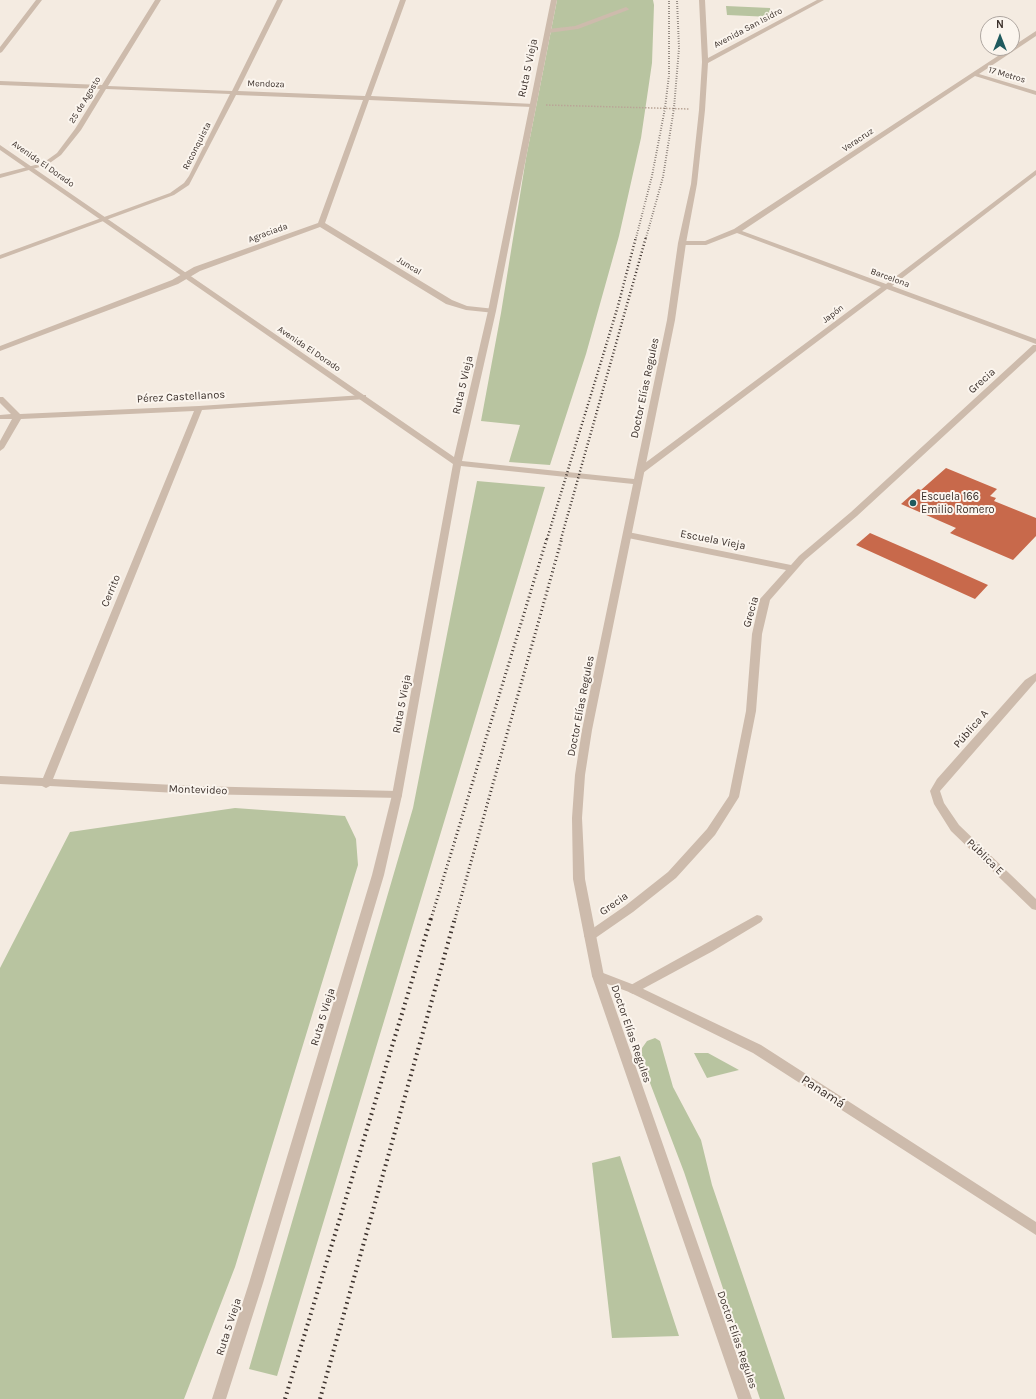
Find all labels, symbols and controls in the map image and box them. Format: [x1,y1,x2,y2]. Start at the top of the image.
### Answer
street label: Avenida San Isidro [712,5,784,51]
north arrow [980,16,1020,56]
text: N [996,18,1004,31]
street label: Ruta 5 Vieja [515,37,541,99]
street label: 17 Metros [987,65,1027,85]
street label: 25 de Agosto [67,75,103,125]
street label: Mendoza [247,78,285,90]
street label: Reconquista [180,121,214,171]
street label: Veracruz [840,126,876,154]
street label: Avenida El Dorado [10,138,76,190]
street label: Agraciada [247,221,289,245]
street label: Juncal [395,255,423,277]
street label: Barcelona [869,266,911,290]
street label: Japón [820,302,846,326]
street label: Avenida El Dorado [275,324,343,374]
street label: Doctor Elías Regules [628,337,662,439]
street label: Ruta 5 Vieja [450,354,476,416]
street label: Grecia [966,365,998,397]
street label: Pérez Castellanos [137,388,225,406]
place label: Escuela 166 Emilio Romero [921,490,994,516]
marker: Escuela 166 Emilio Romero [908,498,918,508]
street label: Escuela Vieja [679,527,747,553]
street label: Cerrito [99,573,123,609]
street label: Grecia [740,595,762,629]
street label: Doctor Elías Regules [565,654,597,758]
street label: Ruta 5 Vieja [390,673,414,735]
street label: Pública A [951,707,991,751]
street label: Montevideo [168,782,228,798]
street label: Pública E [964,836,1006,878]
street label: Grecia [597,889,631,919]
street label: Doctor Elías Regules [608,983,654,1085]
street label: Ruta 5 Vieja [308,987,338,1047]
street label: Panamá [798,1072,848,1112]
street label: Doctor Elías Regules [714,1289,760,1391]
street label: Ruta 5 Vieja [214,1297,244,1357]

